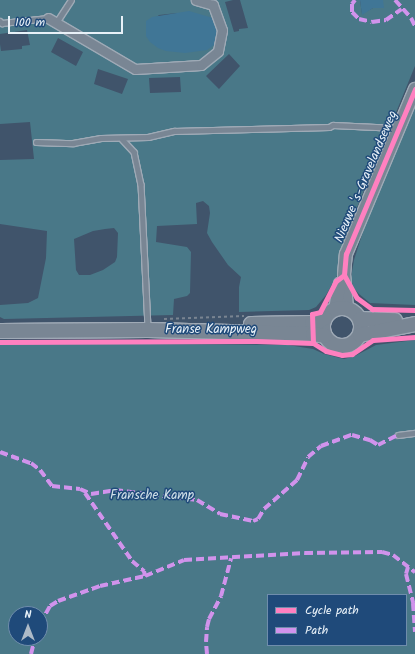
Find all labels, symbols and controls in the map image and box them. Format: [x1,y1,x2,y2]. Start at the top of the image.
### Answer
scale bar [10,8,125,34]
text: 100 m [15,13,45,32]
street label: Nieuwe 's-Gravelandseweg [332,109,402,245]
street label: Franse Kampweg [165,322,257,338]
park label: Fransche Kamp [110,488,194,504]
legend [267,594,407,646]
text: Cycle path [305,601,359,620]
north arrow [8,606,48,646]
text: N [25,606,31,624]
text: Path [305,621,328,640]

